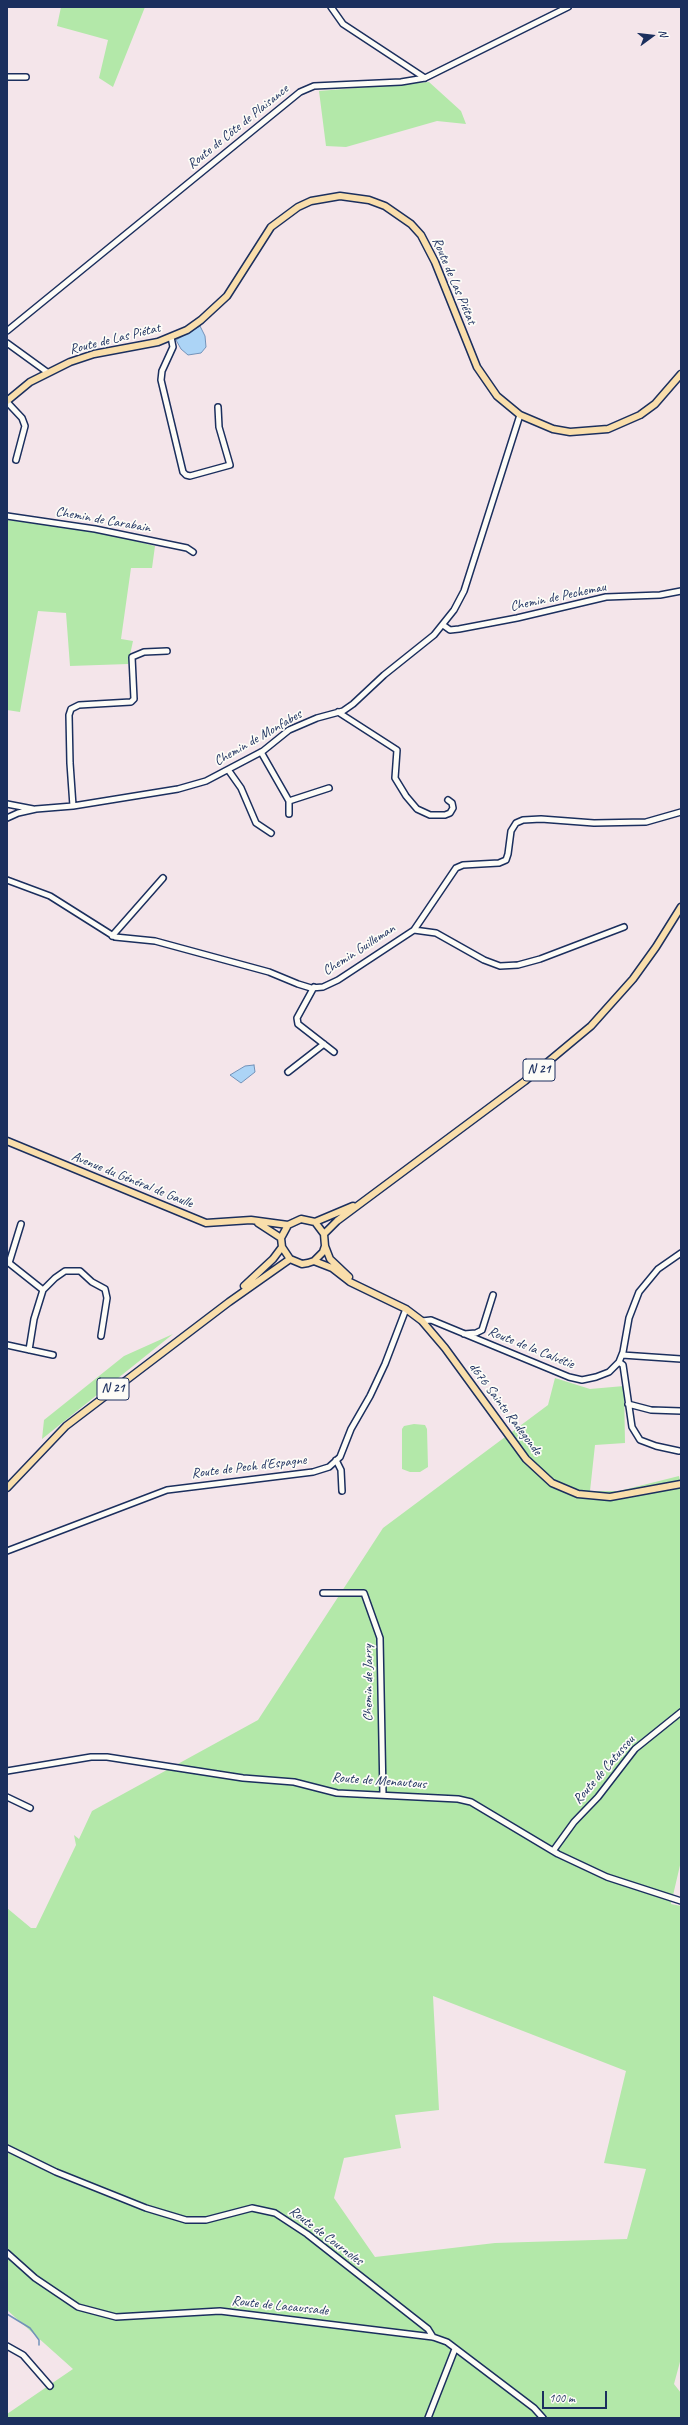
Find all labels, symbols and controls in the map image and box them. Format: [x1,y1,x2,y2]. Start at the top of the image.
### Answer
north arrow [632,16,672,56]
text: N [656,28,671,38]
street label: Route de Côte de Plaisance [184,81,292,173]
street label: Route de Las Piétat [428,235,480,327]
street label: Route de Las Piétat [68,320,162,358]
street label: Chemin de Carabain [54,503,152,537]
street label: Chemin de Pechemau [509,579,607,615]
street label: Chemin de Monfabes [211,706,305,770]
street label: Chemin Guilleman [320,920,398,980]
road number: N 21 [523,1059,555,1081]
street label: Avenue du Général de Gaulle [69,1148,195,1212]
street label: Route de la Calvétie [485,1323,577,1373]
street label: d676 Sainte Radegonde [465,1359,545,1459]
road number: N 21 [97,1378,129,1400]
street label: Route de Pech d'Espagne [191,1452,307,1482]
street label: Chemin de Jarry [360,1644,376,1722]
street label: Route de Catussou [570,1732,638,1808]
street label: Route de Menautous [331,1769,427,1793]
street label: Route de Cournoles [286,2203,366,2269]
street label: Route de Lacaussade [231,2293,329,2319]
scale bar [544,2383,609,2409]
text: 100 m [549,2390,575,2406]

